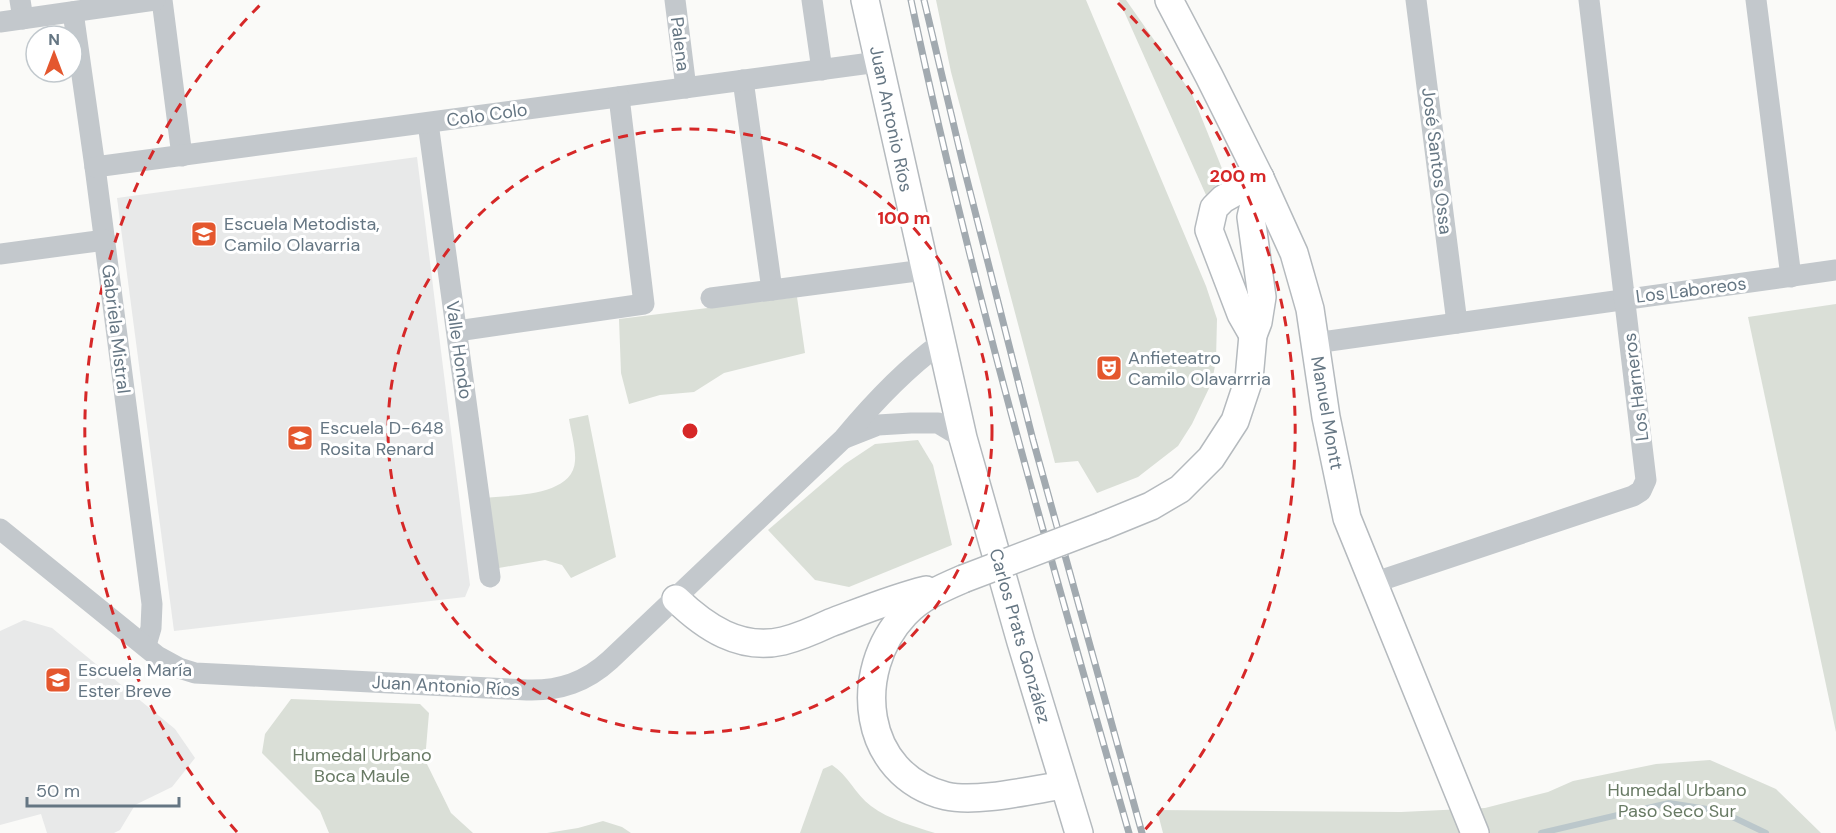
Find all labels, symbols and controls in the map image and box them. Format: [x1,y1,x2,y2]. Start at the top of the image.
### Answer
street label: Palena [665,16,695,72]
north arrow [24,24,84,84]
text: N [48,29,60,50]
street label: Juan Antonio Ríos [864,44,918,194]
street label: José Santos Ossa [1416,86,1458,236]
street label: Colo Colo [445,97,529,133]
text: 200 m [1210,164,1266,188]
text: 100 m [877,206,931,230]
place label: Escuela Metodista, Camilo Olavarria [224,212,380,257]
school or university icon: Escuela Metodista, Camilo Olavarria [189,219,219,249]
street label: Gabriela Mistral [96,263,136,395]
street label: Los Laboreos [1634,271,1748,309]
street label: Valle Hondo [440,299,478,401]
street label: Los Harneros [1617,331,1655,443]
place label: Anfieteatro Camilo Olavarrria [1128,346,1271,391]
theatre icon: Anfieteatro Camilo Olavarrria [1094,353,1124,383]
street label: Manuel Montt [1305,354,1349,472]
place label: Escuela D-648 Rosita Renard [320,416,444,461]
centre of rings [680,421,700,441]
school or university icon: Escuela D-648 Rosita Renard [285,423,315,453]
street label: Carlos Prats González [984,546,1056,726]
place label: Escuela María Ester Breve [78,658,192,703]
school or university icon: Escuela María Ester Breve [43,665,73,695]
street label: Juan Antonio Ríos [371,670,521,702]
park label: Humedal Urbano Boca Maule [292,743,432,788]
scale bar [27,770,178,808]
park label: Humedal Urbano Paso Seco Sur [1607,778,1747,823]
text: 50 m [36,779,80,803]

